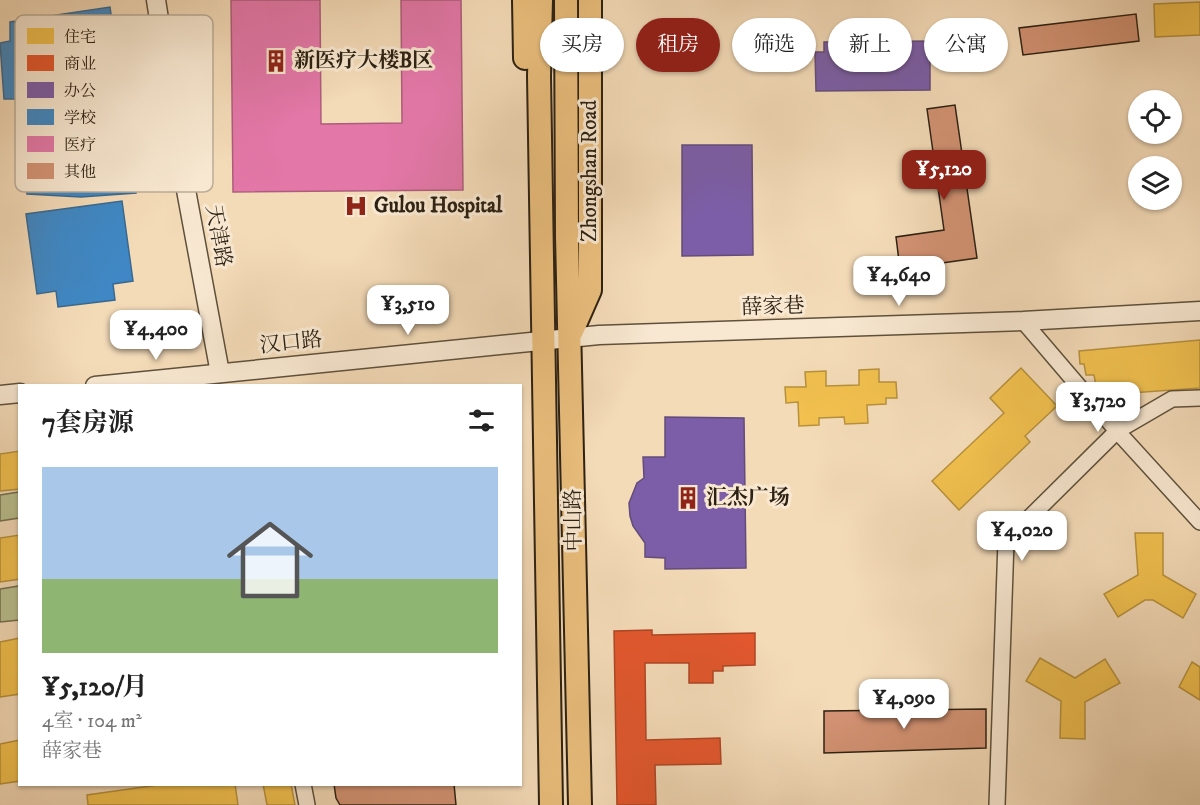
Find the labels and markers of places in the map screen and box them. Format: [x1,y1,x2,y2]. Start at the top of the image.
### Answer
building icon: 新医疗大楼B区 [263,48,289,74]
place label: 新医疗大楼B区 [294,48,433,74]
pin: ¥5,120 [895,150,993,201]
hospital icon: Gulou Hospital [343,193,369,219]
place label: Gulou Hospital [374,193,503,219]
pin: ¥4,640 [850,256,948,307]
pin: ¥3,510 [359,285,457,336]
pin: ¥4,400 [107,310,205,361]
pin: ¥3,720 [1049,382,1147,433]
building icon: 汇杰广场 [675,485,701,511]
place label: 汇杰广场 [706,485,790,511]
pin: ¥4,020 [973,511,1071,562]
pin: ¥4,090 [855,679,953,730]

